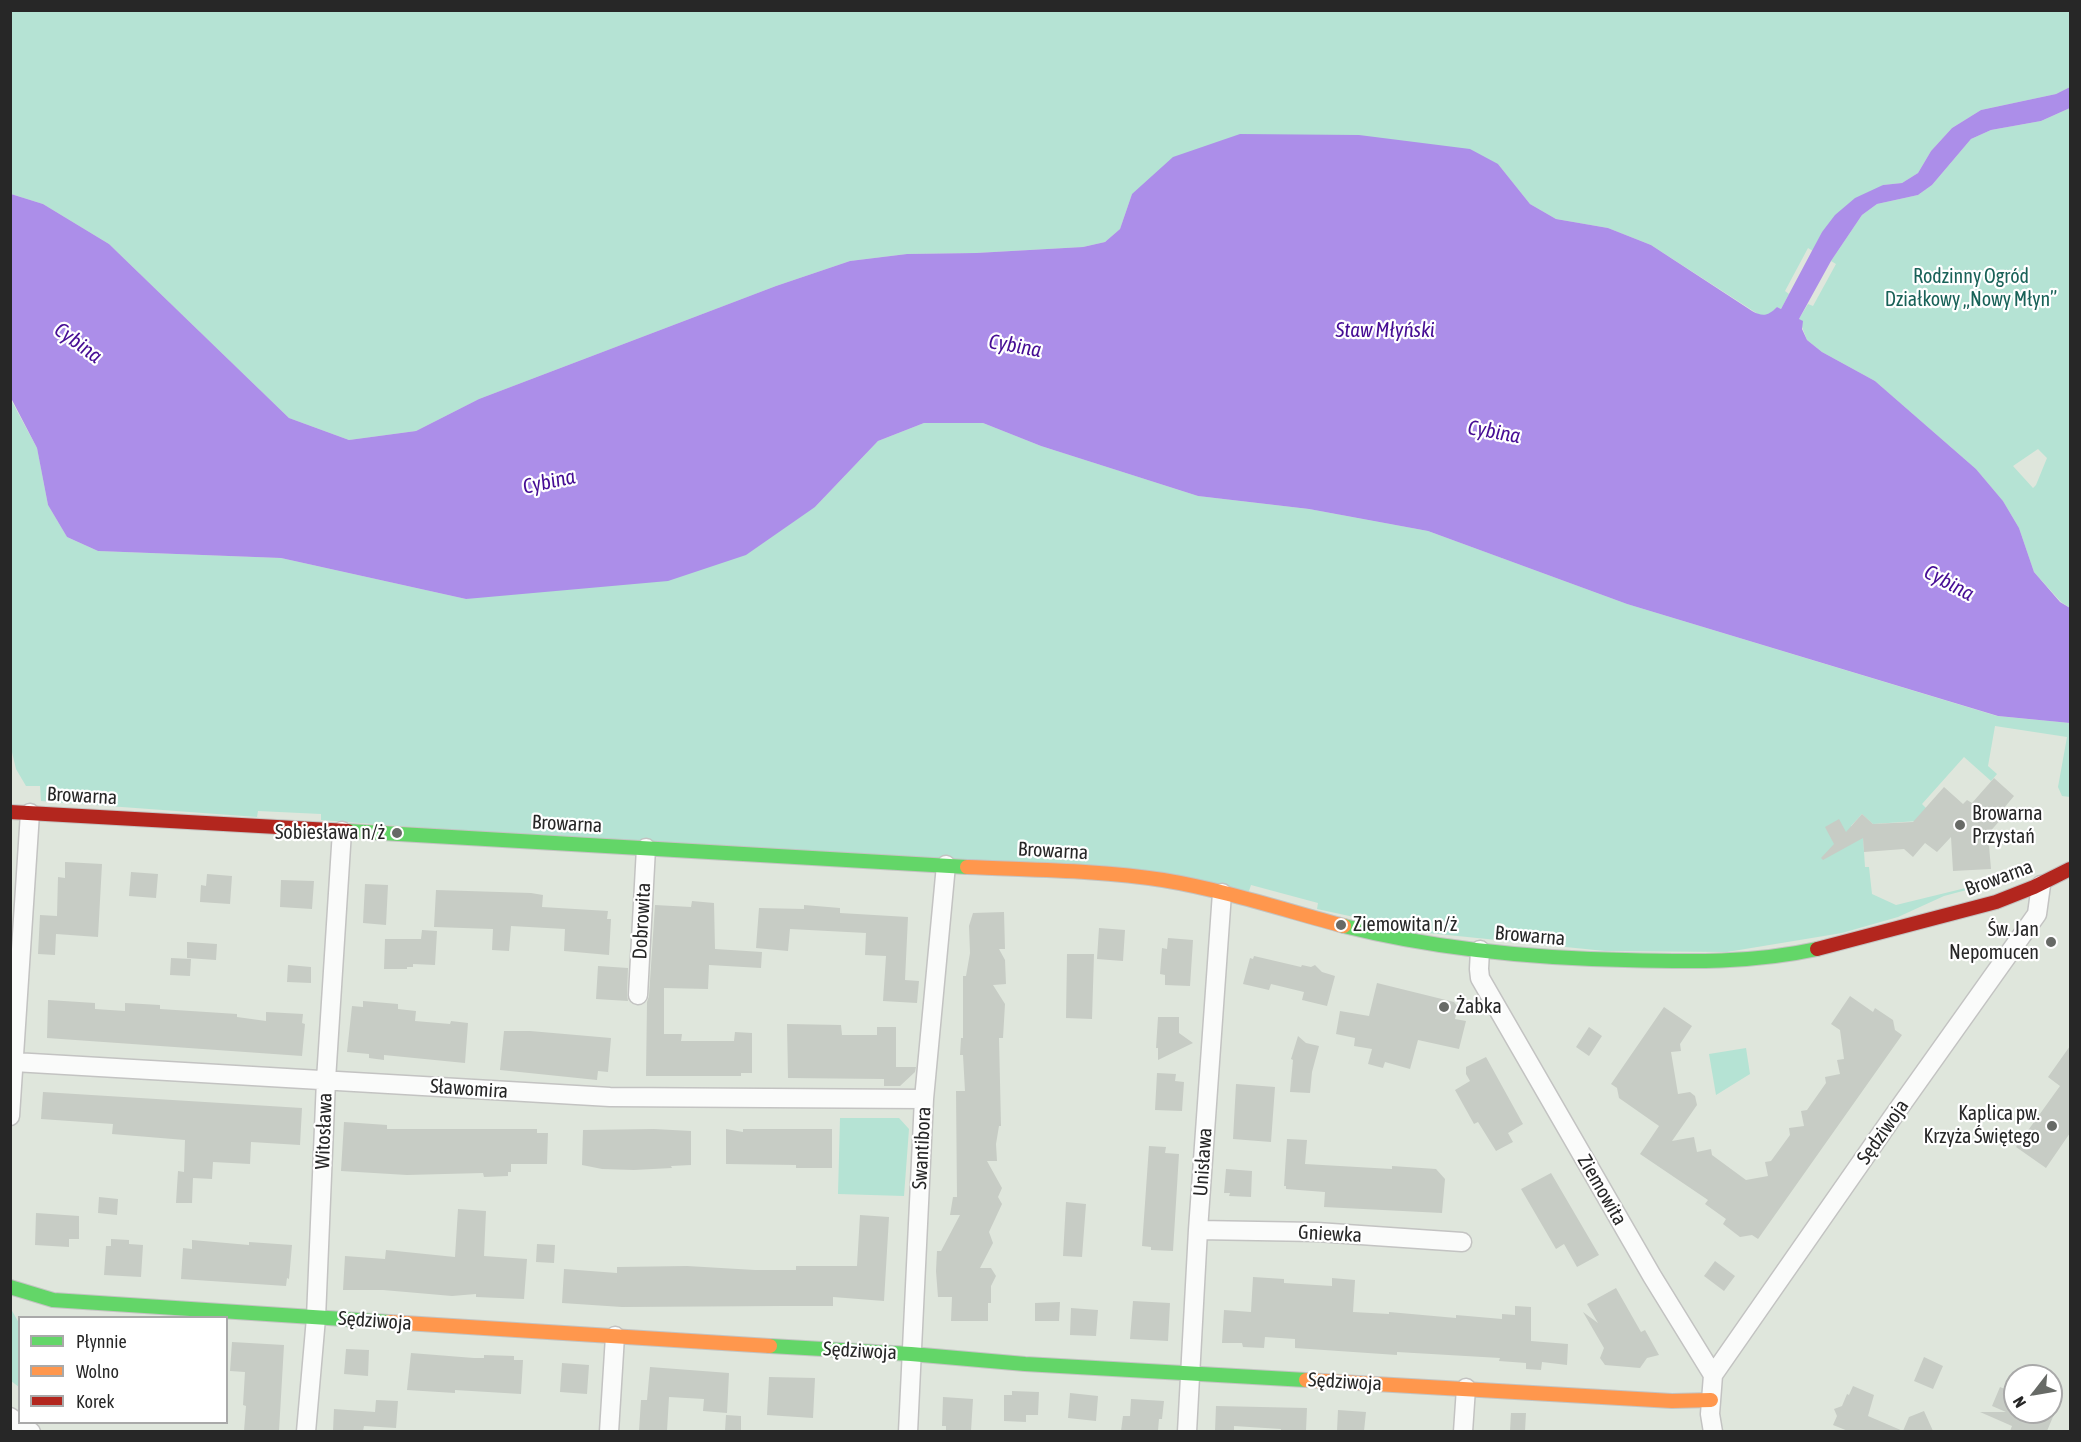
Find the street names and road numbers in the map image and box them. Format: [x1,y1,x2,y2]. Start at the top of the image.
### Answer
street label: Browarna [46,782,118,810]
street label: Browarna [531,810,603,838]
street label: Browarna [1017,837,1089,865]
street label: Browarna [1962,855,2036,901]
street label: Dobrowita [628,882,656,960]
street label: Browarna [1494,921,1566,951]
street label: Sławomira [429,1074,509,1104]
street label: Witosława [311,1092,337,1170]
street label: Sędziwoja [1852,1095,1914,1169]
street label: Swantibora [908,1106,936,1190]
street label: Unisława [1189,1127,1217,1197]
street label: Ziemowita [1572,1150,1632,1230]
street label: Gniewka [1298,1220,1362,1248]
street label: Sędziwoja [337,1306,413,1336]
street label: Sędziwoja [823,1337,897,1365]
street label: Sędziwoja [1308,1368,1382,1396]

